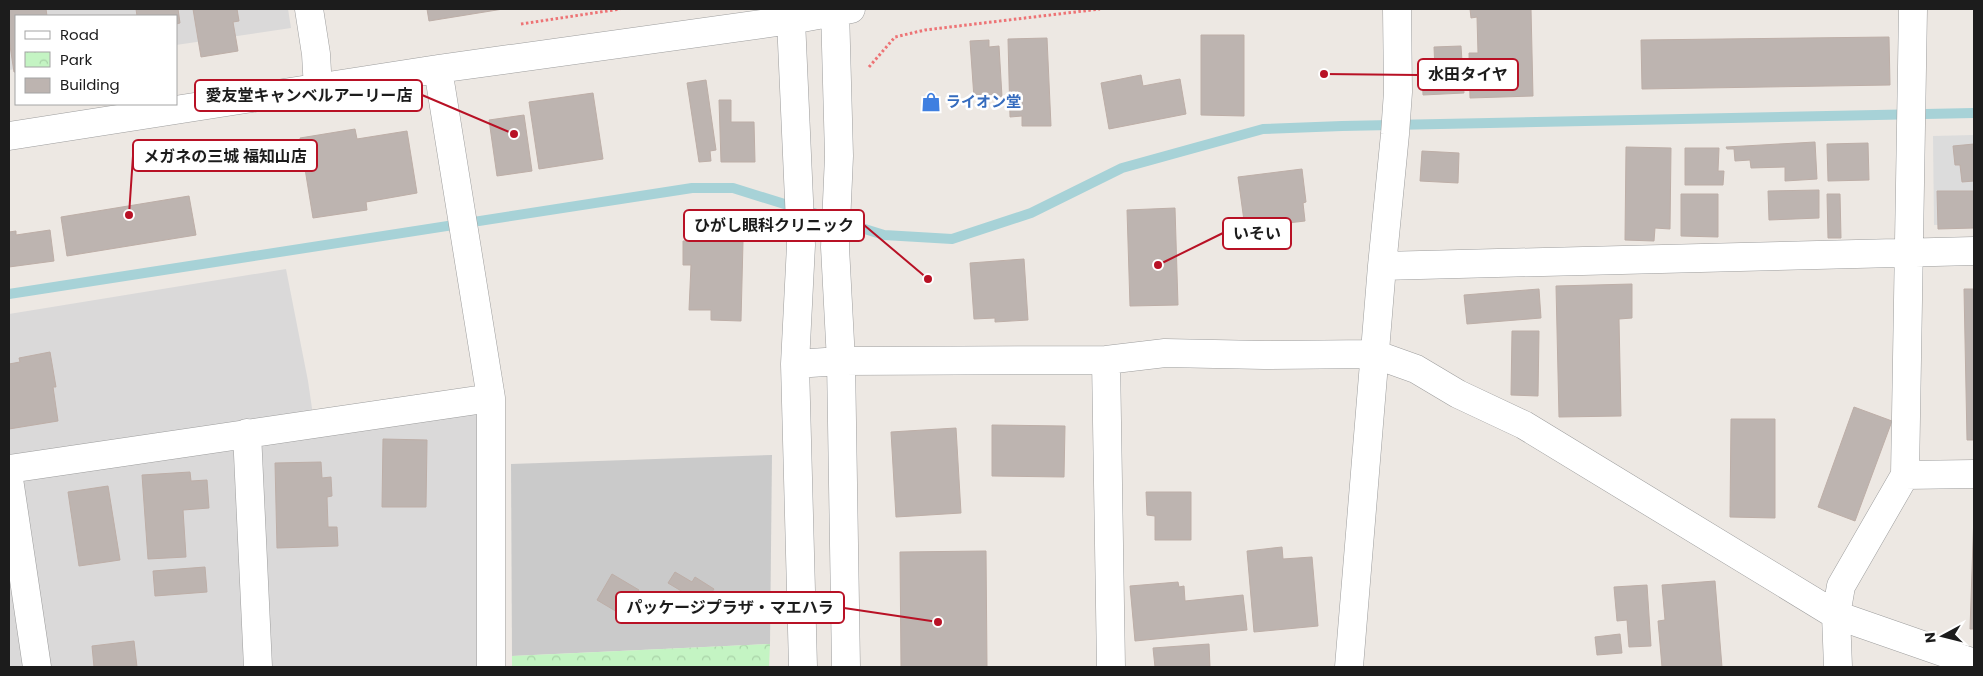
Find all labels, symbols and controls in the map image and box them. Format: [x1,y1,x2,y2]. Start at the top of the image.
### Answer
legend [15,15,178,105]
text: Road [60,24,99,45]
text: Park [60,49,92,70]
callout: 水田タイヤ [1418,59,1518,90]
text: 水田タイヤ [1428,63,1508,86]
text: Building [60,74,120,95]
callout: 愛友堂キャンベルアーリー店 [195,80,422,111]
text: 愛友堂キャンベルアーリー店 [205,84,413,107]
shop icon: ライオン堂 [920,91,942,113]
place label: ライオン堂 [946,91,1021,112]
callout: メガネの三城 福知山店 [133,140,317,171]
text: メガネの三城 福知山店 [143,145,307,168]
callout: ひがし眼科クリニック [684,210,864,241]
text: ひがし眼科クリニック [694,214,854,237]
callout: いそい [1223,218,1291,249]
text: いそい [1233,222,1281,245]
callout: パッケージプラザ・マエハラ [616,592,844,623]
text: パッケージプラザ・マエハラ [626,596,834,619]
north arrow [1918,611,1968,661]
text: N [1920,631,1941,644]

